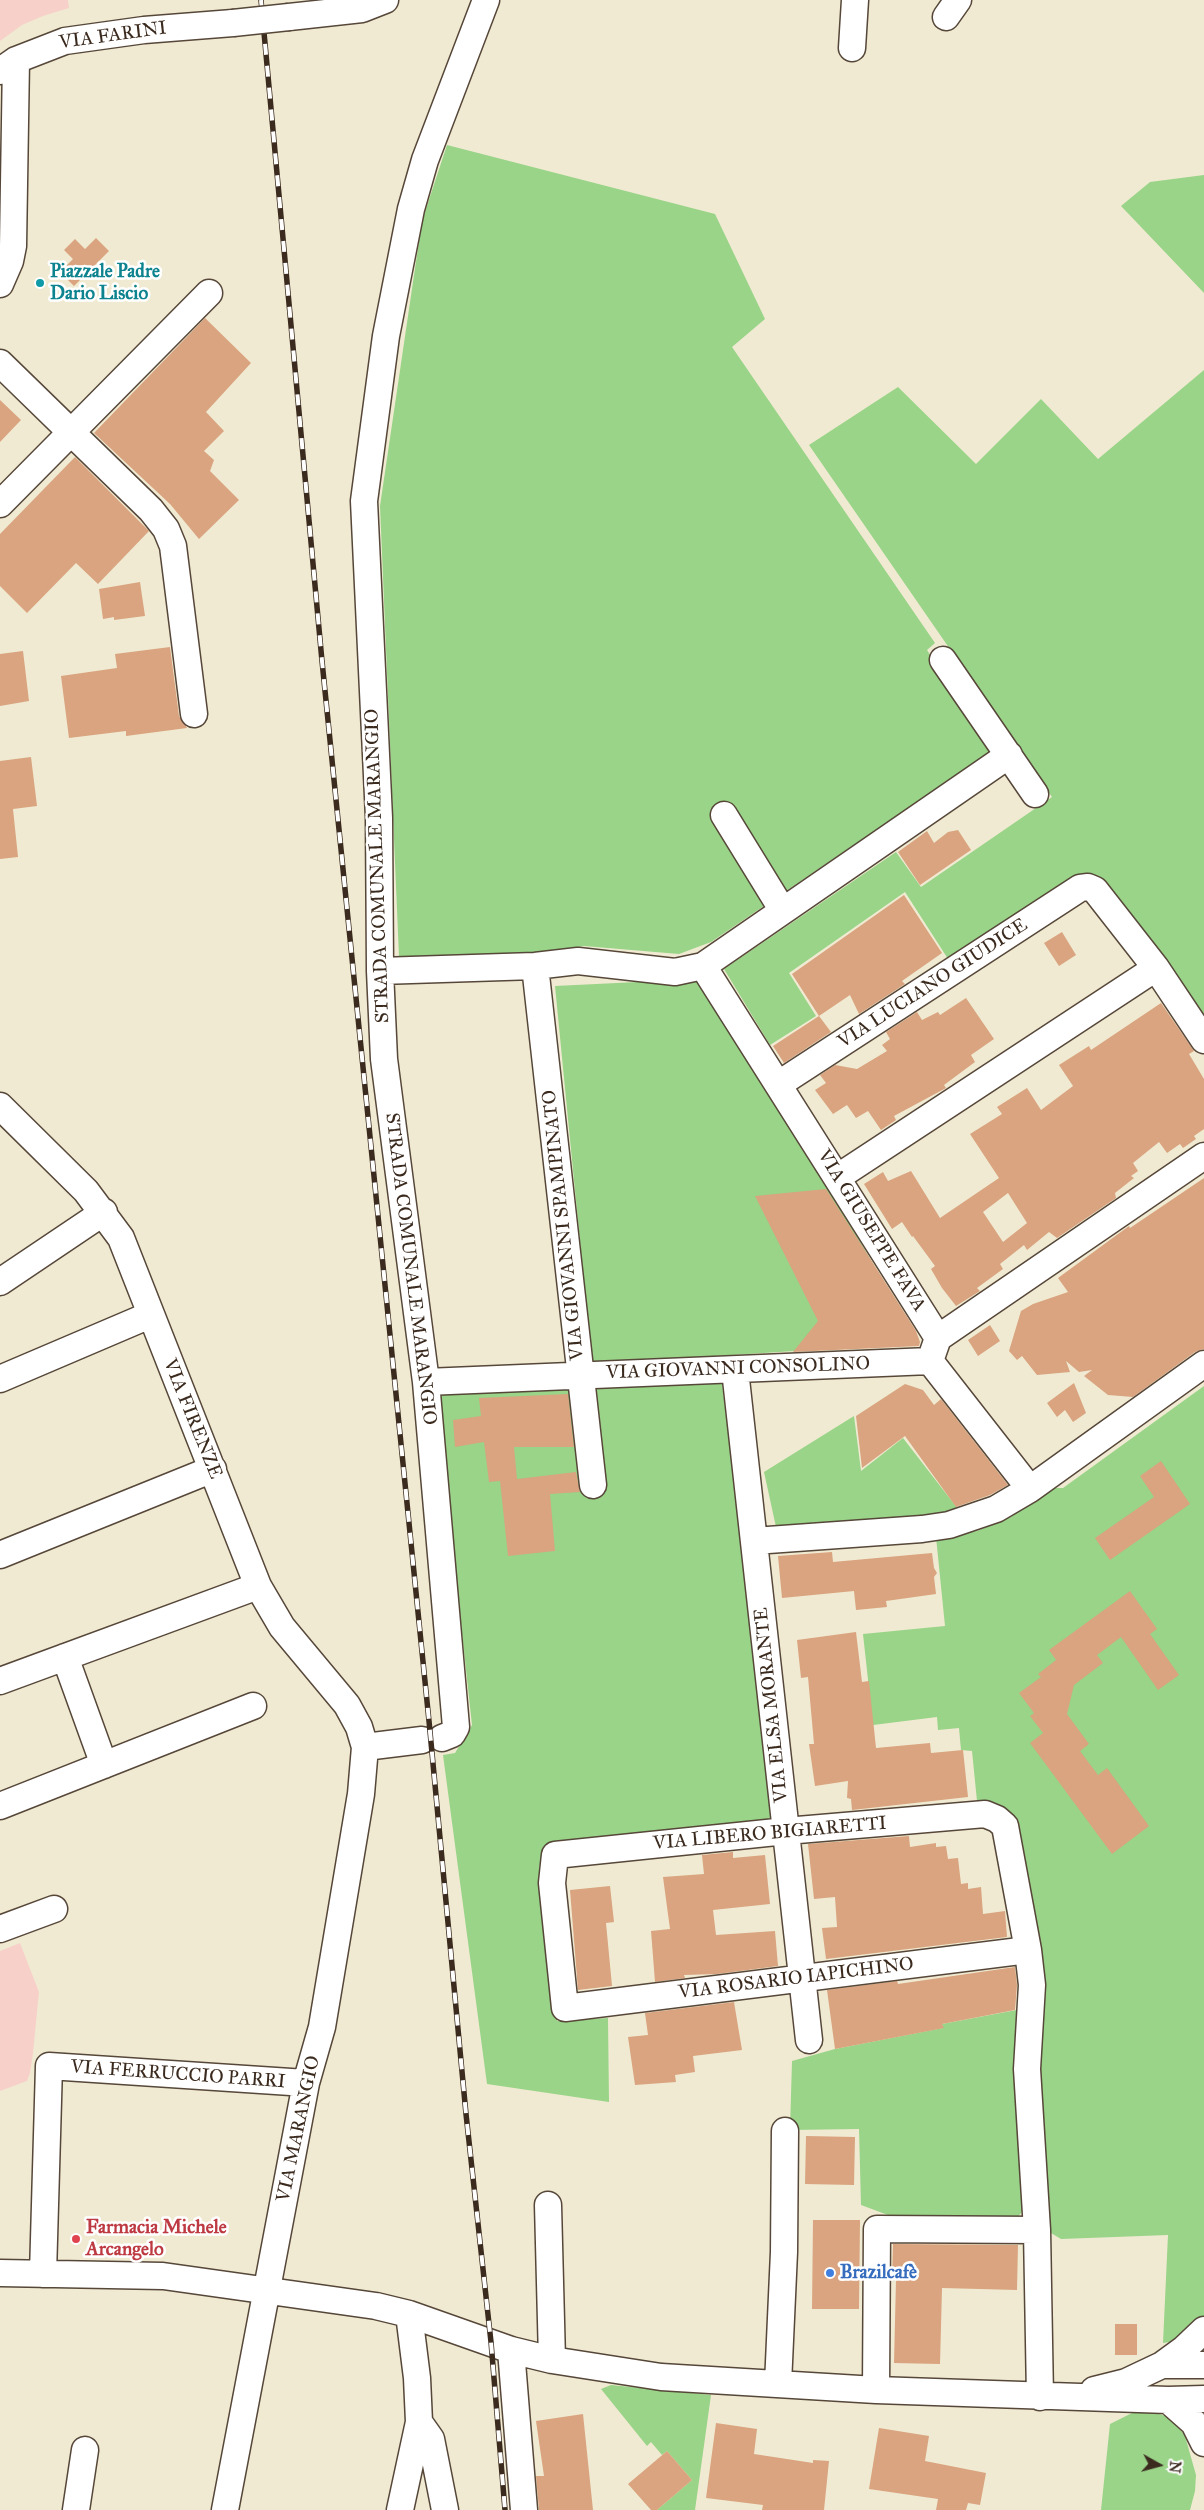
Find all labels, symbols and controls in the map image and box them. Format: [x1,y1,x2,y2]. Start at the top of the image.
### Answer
street label: VIA FARINI [58,17,168,55]
place label: Piazzale Padre Dario Liscio [50,261,160,305]
marker: Piazzale Padre Dario Liscio [34,277,46,289]
street label: STRADA COMUNALE MARANGIO [361,708,395,1024]
street label: VIA LUCIANO GIUDICE [834,914,1032,1054]
street label: VIA GIOVANNI SPAMPINATO [538,1089,590,1361]
street label: STRADA COMUNALE MARANGIO [380,1111,440,1427]
street label: VIA GIUSEPPE FAVA [812,1146,930,1316]
street label: VIA GIOVANNI CONSOLINO [606,1353,870,1385]
street label: VIA FIRENZE [158,1356,226,1482]
street label: VIA ELSA MORANTE [750,1606,794,1804]
street label: VIA LIBERO BIGIARETTI [652,1812,888,1856]
street label: VIA ROSARIO IAPICHINO [677,1953,915,2005]
street label: VIA MARANGIO [272,2054,326,2204]
street label: VIA FERRUCCIO PARRI [70,2056,286,2094]
place label: Farmacia Michele Arcangelo [86,2217,227,2261]
marker: Farmacia Michele Arcangelo [70,2233,82,2245]
place label: Brazilcafè [840,2262,917,2284]
marker: Brazilcafè [824,2267,836,2279]
north arrow [1134,2440,1184,2490]
text: N [1165,2460,1184,2474]

